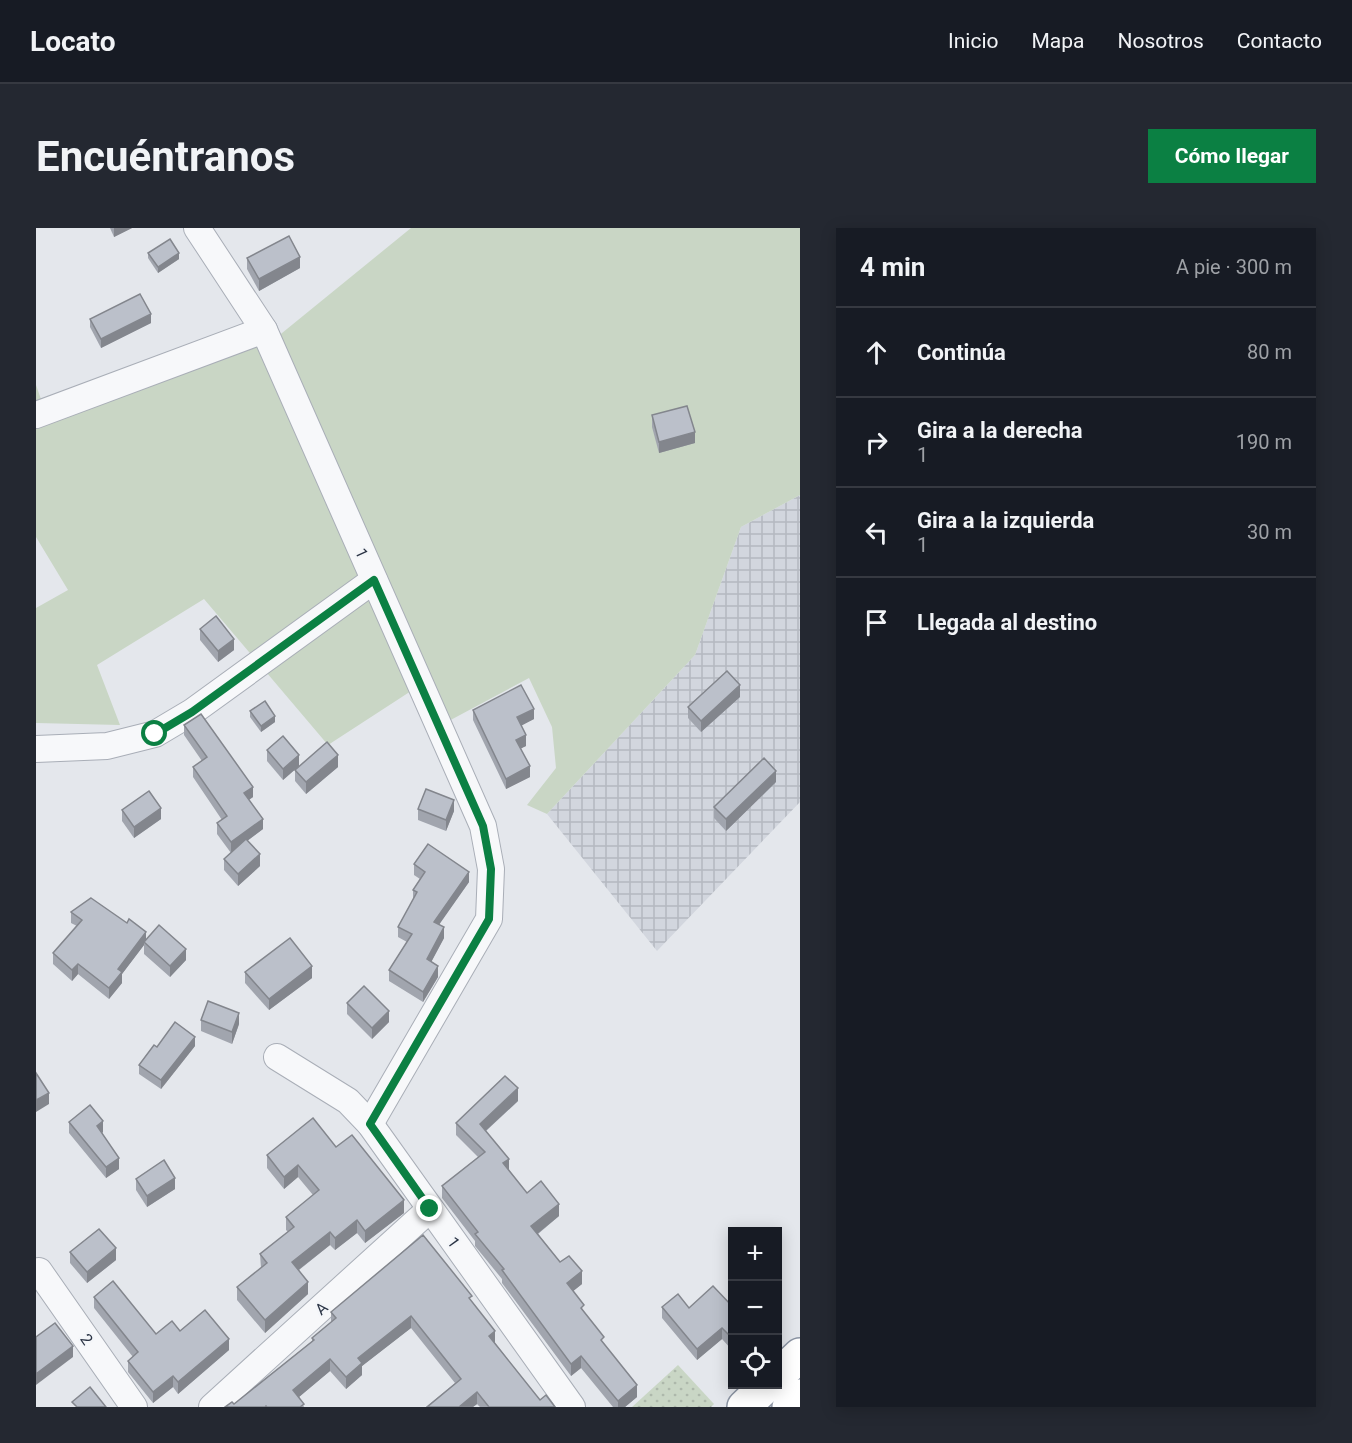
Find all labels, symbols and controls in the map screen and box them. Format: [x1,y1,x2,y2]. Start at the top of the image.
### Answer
text: Locato [30,25,115,58]
text: Inicio [948,29,998,53]
text: Mapa [1031,29,1084,53]
text: Nosotros [1117,29,1204,53]
text: Contacto [1237,29,1322,53]
button: Cómo llegar [1148,129,1316,183]
text: Encuéntranos [36,132,295,181]
text: 4 min [860,252,925,282]
text: A pie · 300 m [1176,255,1292,279]
icon: ahead [860,336,893,369]
text: Continúa [917,340,1006,365]
text: 80 m [1247,340,1292,364]
text: Gira a la derecha [917,418,1083,443]
icon: right [860,426,893,459]
text: 190 m [1236,430,1292,454]
text: 1 [917,443,928,467]
text: Gira a la izquierda [917,508,1094,533]
icon: left [860,516,893,549]
text: 30 m [1247,520,1292,544]
text: 1 [917,533,928,557]
street label: 1 [351,545,372,561]
icon: arrive [860,606,893,639]
text: Llegada al destino [917,610,1097,635]
route start [141,720,167,746]
route end [416,1195,442,1221]
map controls [728,1227,782,1389]
button: + [728,1227,782,1281]
street label: 1 [443,1233,464,1252]
button: − [728,1281,782,1335]
street label: A [311,1297,332,1319]
street label: 2 [76,1330,97,1348]
button: locate [728,1335,782,1389]

